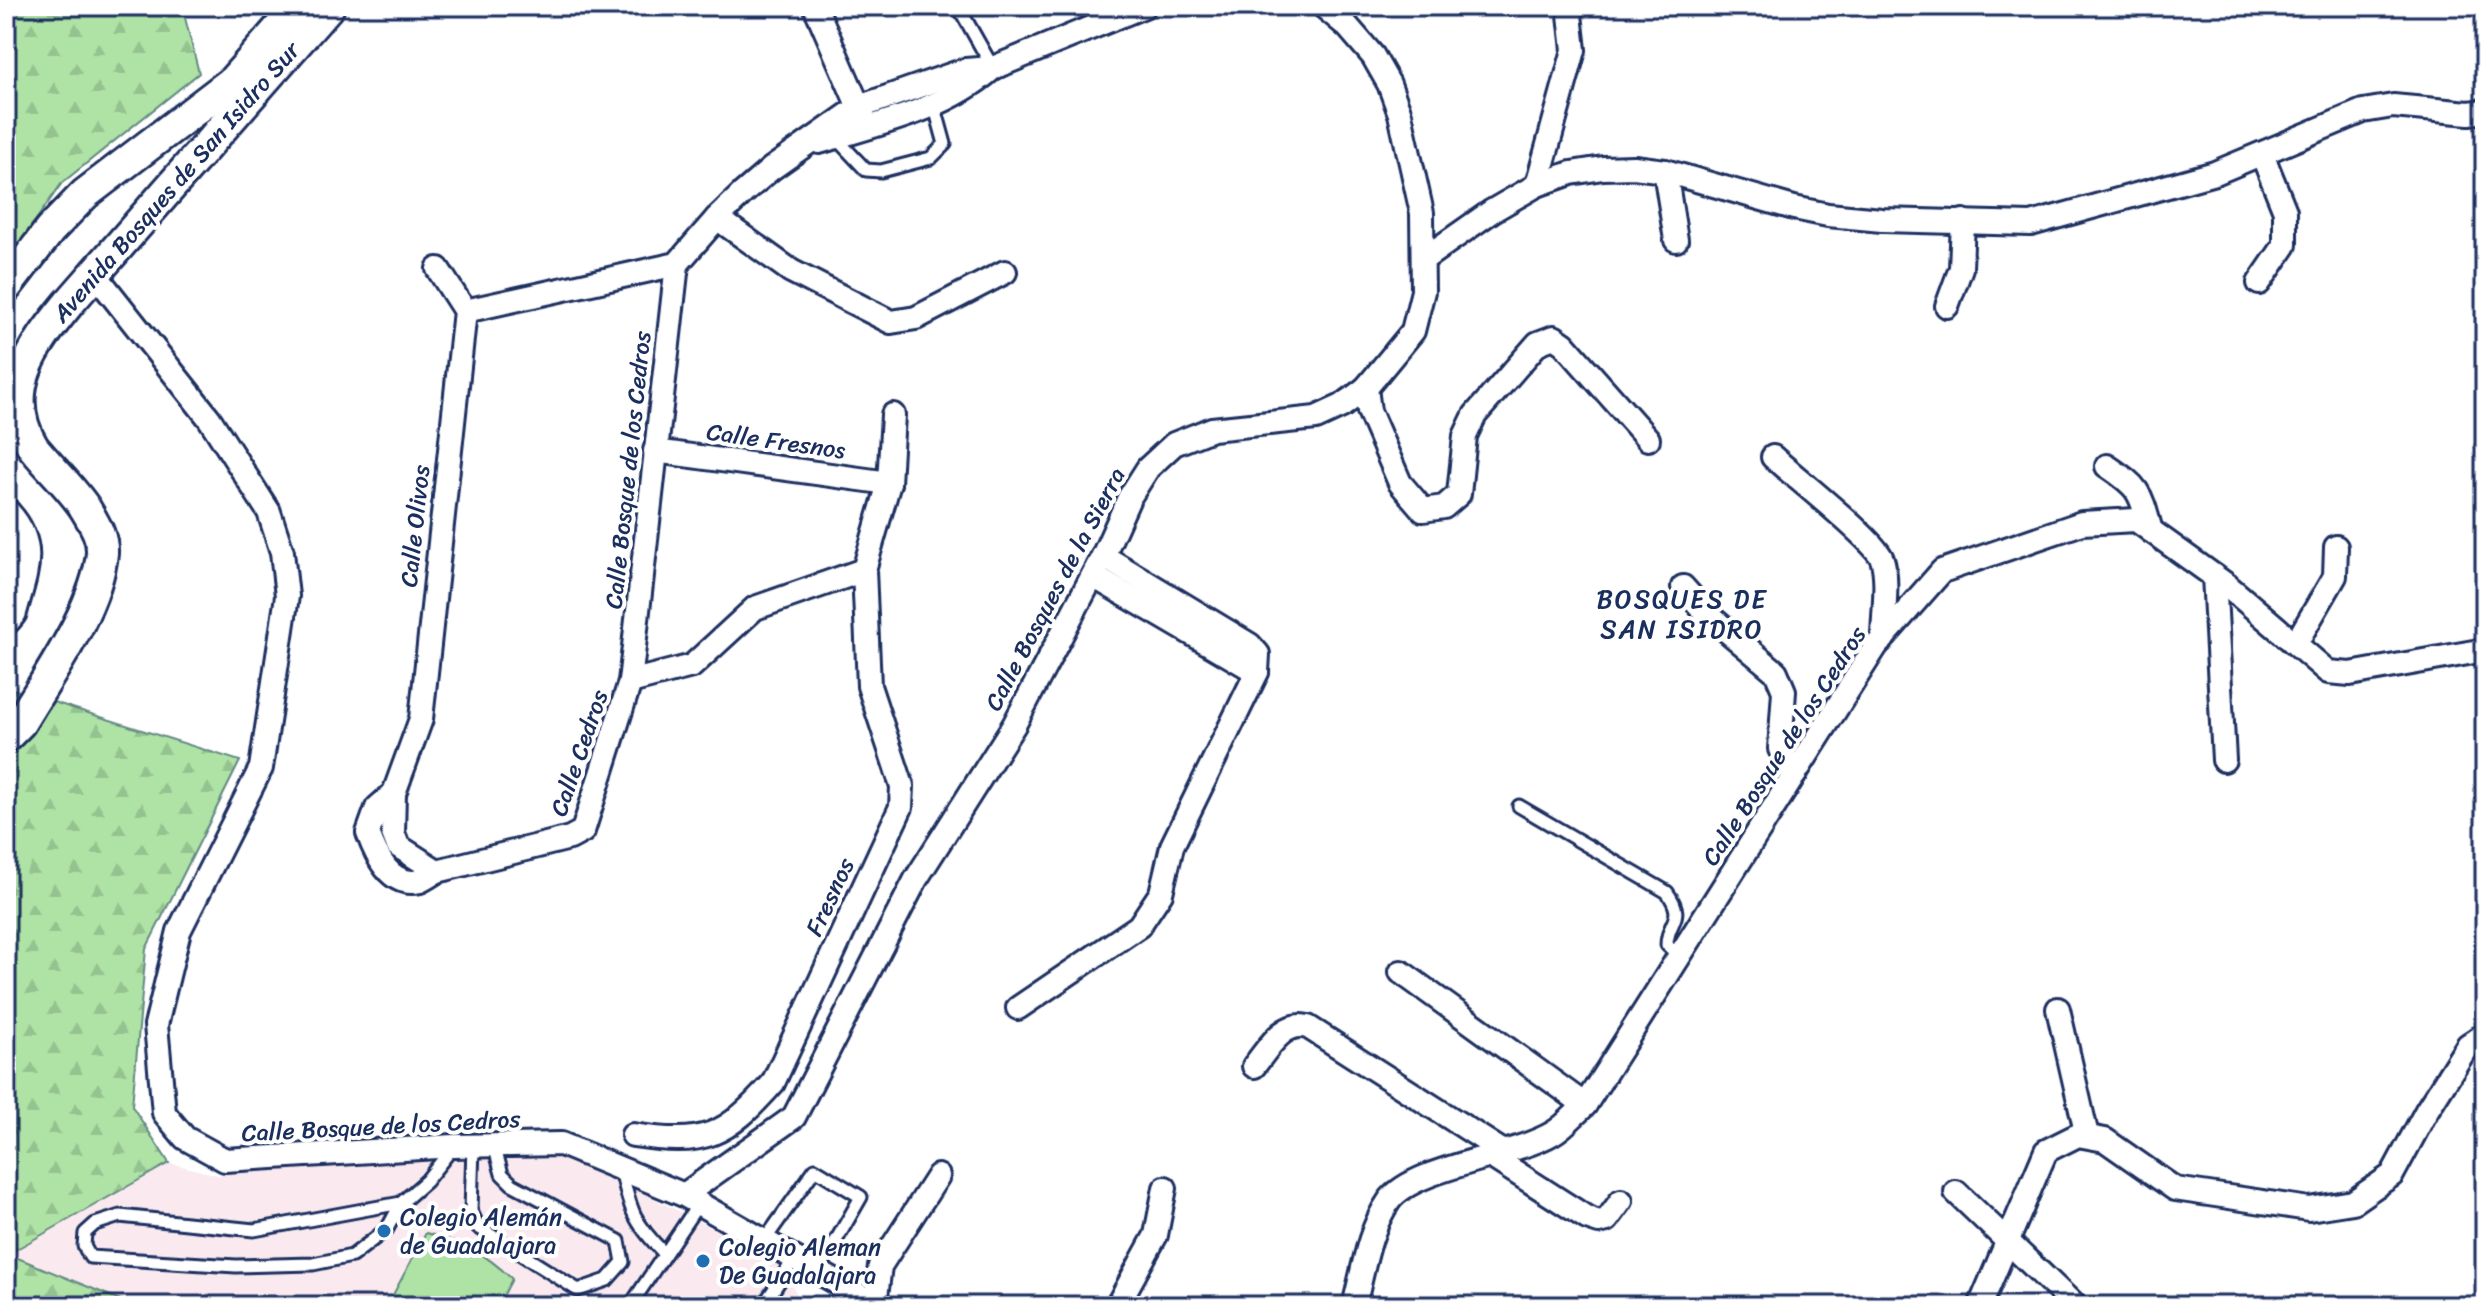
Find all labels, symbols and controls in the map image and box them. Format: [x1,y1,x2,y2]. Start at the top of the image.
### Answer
street label: Avenida Bosques de San Isidro Sur [41,31,312,333]
street label: Calle Bosque de los Cedros [593,328,664,611]
street label: Calle Fresnos [704,410,848,472]
street label: Calle Bosques de la Sierra [973,459,1137,719]
street label: Calle Olivos [388,463,442,589]
district label: BOSQUES DE SAN ISIDRO [1596,576,1768,652]
street label: Calle Bosque de los Cedros [1690,617,1878,874]
street label: Calle Cedros [538,684,620,822]
street label: Fresnos [794,850,867,943]
street label: Calle Bosque de los Cedros [241,1098,522,1154]
place label: Colegio Alemán de Guadalajara [400,1196,562,1266]
marker: Colegio Alemán de Guadalajara [375,1222,393,1240]
place label: Colegio Aleman De Guadalajara [719,1226,881,1296]
marker: Colegio Aleman De Guadalajara [694,1252,712,1270]

